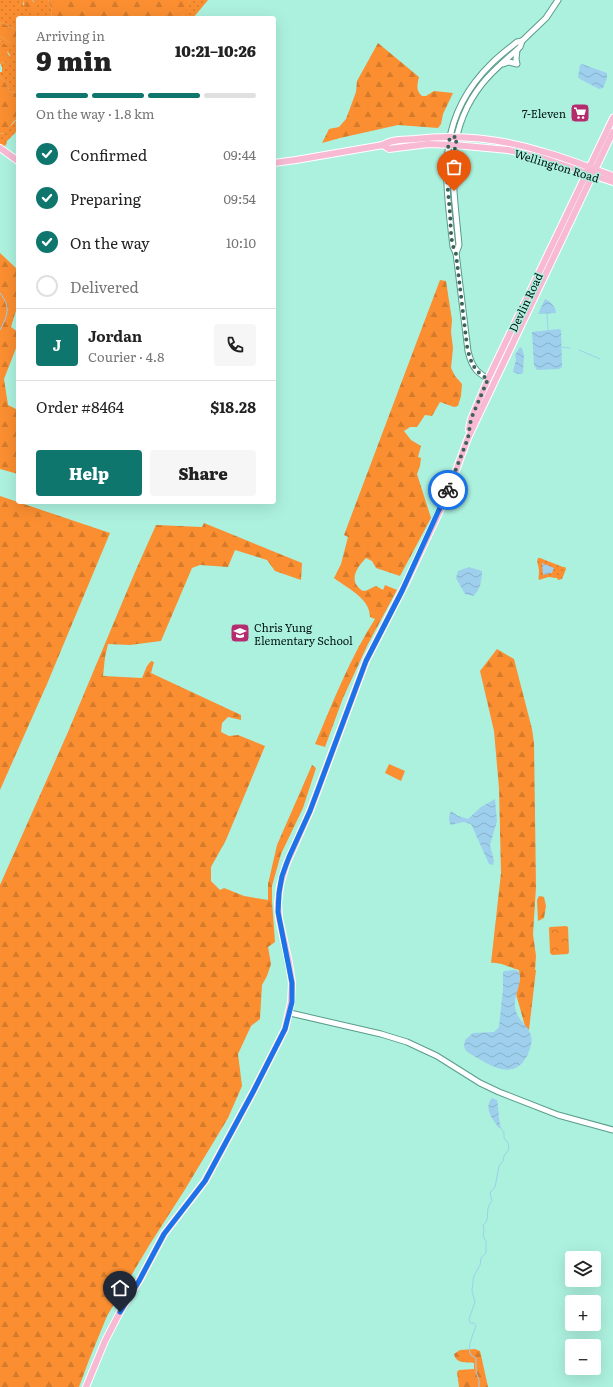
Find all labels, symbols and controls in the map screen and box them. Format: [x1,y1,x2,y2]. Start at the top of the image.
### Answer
text: Arriving in [36,26,105,45]
text: 10:21–10:26 [175,39,256,62]
text: 9 min [36,40,112,79]
supermarket icon: 7-Eleven [569,102,591,124]
text: On the way · 1.8 km [36,104,154,123]
place label: 7-Eleven [522,105,566,121]
icon: check [36,143,58,165]
text: Confirmed [70,143,147,166]
street label: Wellington Road [513,144,602,186]
text: 09:44 [223,145,256,164]
pin [437,150,471,191]
icon: bag [443,156,465,178]
icon: check [36,187,58,209]
text: Preparing [70,187,141,210]
text: 09:54 [224,189,256,208]
icon: check [36,231,58,253]
text: On the way [70,231,150,254]
text: 10:10 [226,233,256,252]
street label: Devlin Road [504,270,546,334]
text: Delivered [70,275,139,298]
text: Jordan [88,324,142,347]
button: phone [214,324,256,366]
text: J [53,333,61,356]
text: Courier · 4.8 [88,347,164,366]
text: Order #8464 [36,395,124,418]
text: $18.28 [210,395,256,418]
button: Help [36,450,142,496]
button: Share [150,450,256,496]
courier [428,470,468,510]
icon: bike [437,479,459,501]
place label: Chris Yung Elementary School [254,619,353,648]
school or university icon: Chris Yung Elementary School [229,622,251,644]
map controls [565,1251,601,1375]
button: layers [565,1251,601,1287]
pin [103,1271,137,1312]
icon: home [109,1277,131,1299]
button: + [565,1295,601,1331]
button: − [565,1339,601,1375]

